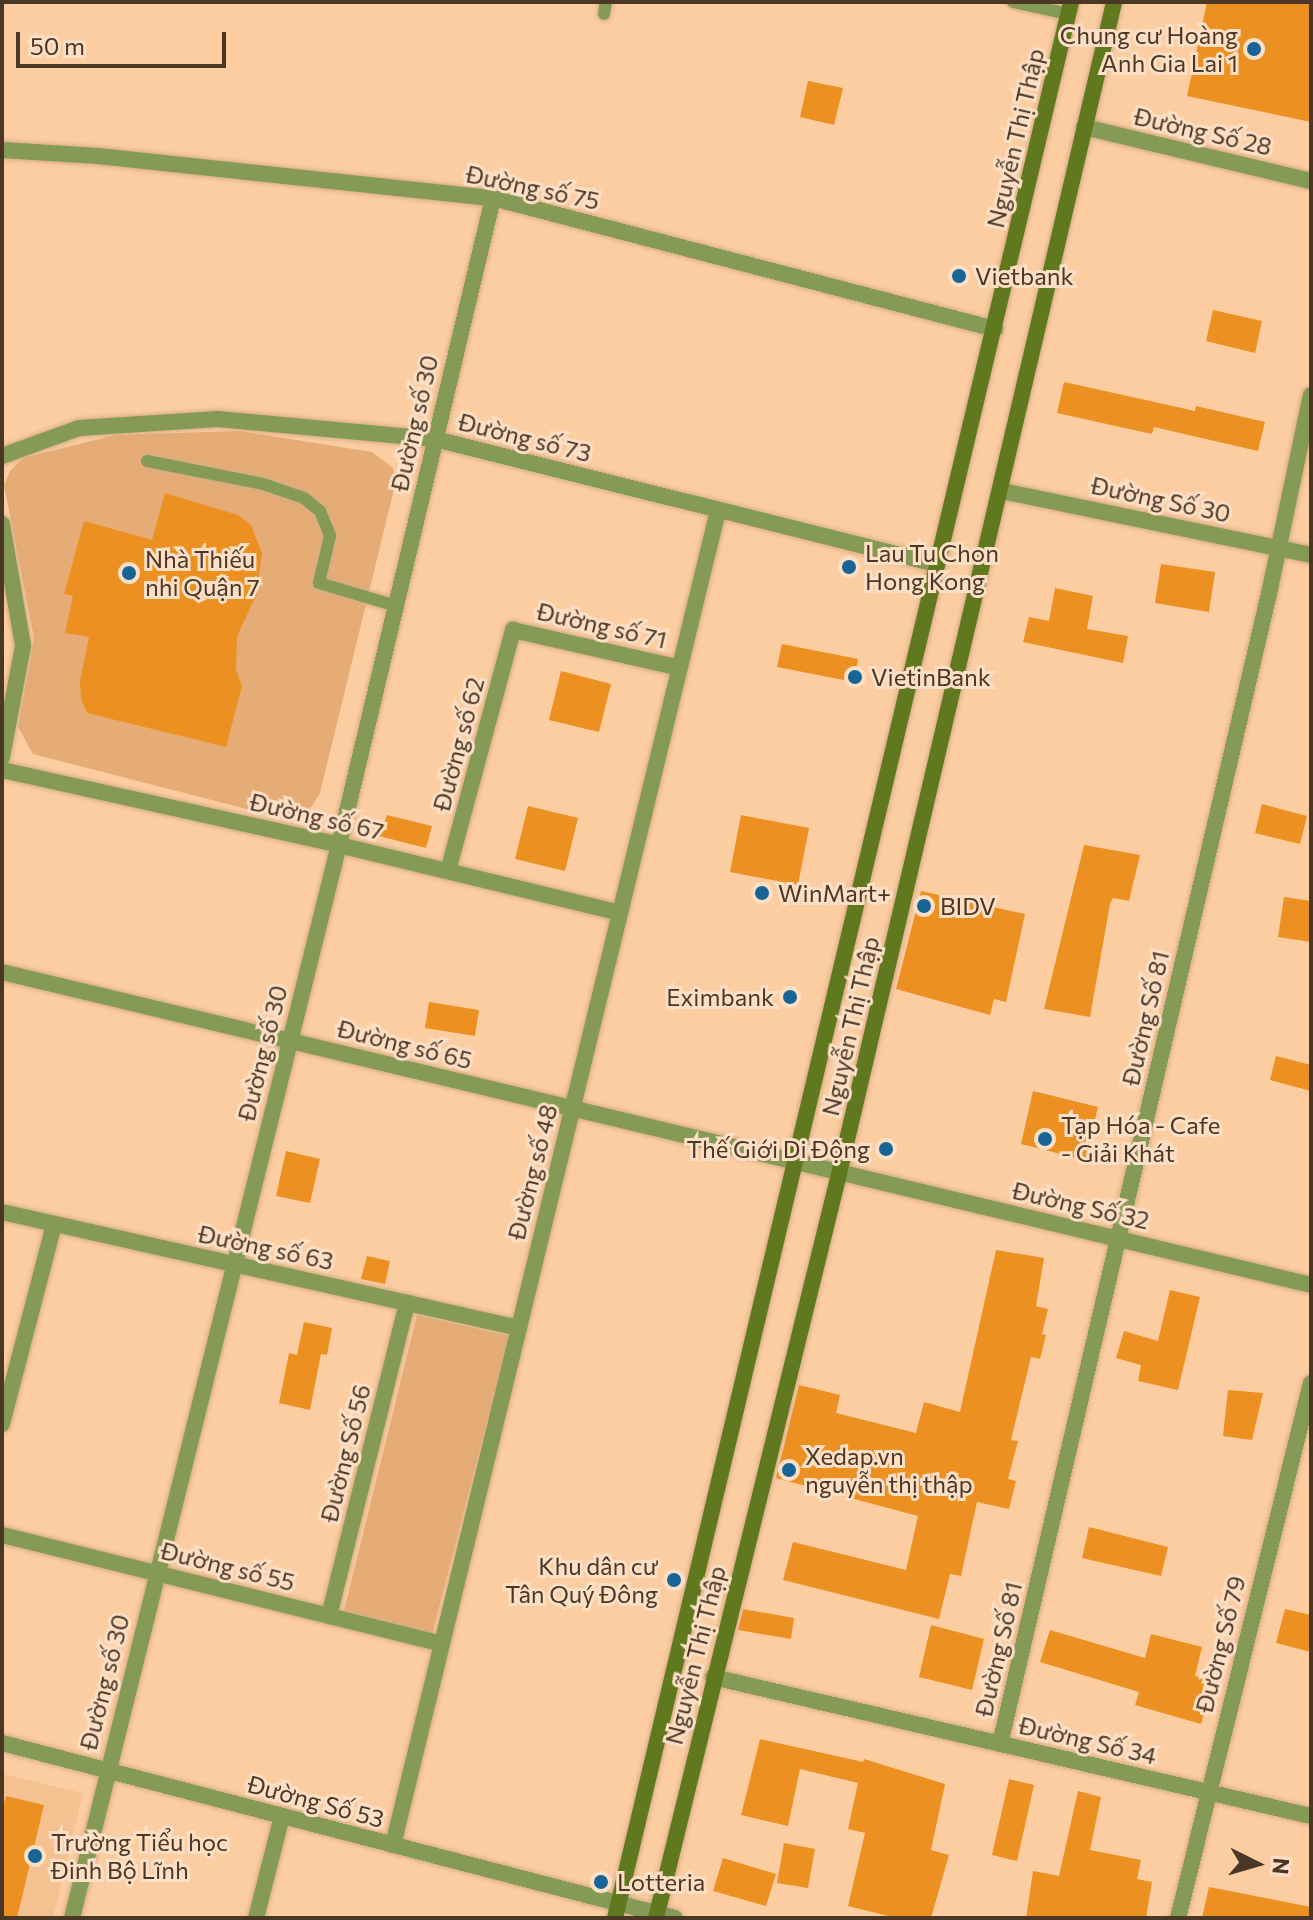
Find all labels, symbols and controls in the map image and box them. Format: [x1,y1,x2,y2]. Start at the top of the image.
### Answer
scale bar [20,16,230,66]
place label: Chung cư Hoàng Anh Gia Lai 1 [1060,21,1238,77]
text: 50 m [30,31,85,60]
marker: Chung cư Hoàng Anh Gia Lai 1 [1245,40,1263,58]
street label: Nguyễn Thị Thập [980,46,1050,230]
street label: Đường Số 28 [1131,101,1275,161]
street label: Đường số 75 [464,159,602,215]
place label: Vietbank [975,262,1073,290]
marker: Vietbank [950,267,968,285]
street label: Đường số 30 [384,352,444,494]
street label: Đường số 73 [456,407,594,467]
street label: Đường Số 30 [1089,470,1233,528]
place label: Lau Tu Chon Hong Kong [865,539,999,595]
place label: Nhà Thiếu nhi Quận 7 [145,545,260,601]
marker: Lau Tu Chon Hong Kong [840,558,858,576]
marker: Nhà Thiếu nhi Quận 7 [120,564,138,582]
street label: Đường số 71 [534,596,670,654]
place label: VietinBank [871,663,991,691]
marker: VietinBank [846,668,864,686]
street label: Đường số 62 [426,674,490,814]
street label: Đường số 67 [247,787,387,845]
place label: WinMart+ [778,879,891,907]
marker: WinMart+ [753,884,771,902]
place label: BIDV [940,892,996,920]
marker: BIDV [915,897,933,915]
street label: Nguyễn Thị Thập [815,934,885,1118]
street label: Đường Số 81 [1116,948,1174,1088]
street label: Đường số 30 [231,982,293,1124]
place label: Eximbank [666,983,774,1011]
marker: Eximbank [781,988,799,1006]
street label: Đường số 65 [335,1013,475,1075]
street label: Đường số 48 [501,1101,563,1243]
place label: Tạp Hóa - Cafe - Giải Khát [1061,1111,1220,1167]
marker: Tạp Hóa - Cafe - Giải Khát [1036,1130,1054,1148]
place label: Thế Giới Di Động [687,1135,870,1163]
marker: Thế Giới Di Động [877,1140,895,1158]
street label: Đường Số 32 [1010,1175,1152,1235]
street label: Đường số 63 [196,1219,336,1275]
street label: Đường Số 56 [314,1381,376,1525]
place label: Xedap.vn nguyễn thị thập [805,1442,973,1498]
marker: Xedap.vn nguyễn thị thập [780,1461,798,1479]
street label: Đường số 55 [158,1535,298,1597]
place label: Khu dân cư Tân Quý Đông [505,1552,658,1608]
street label: Nguyễn Thị Thập [659,1563,731,1747]
marker: Khu dân cư Tân Quý Đông [665,1571,683,1589]
street label: Đường Số 79 [1189,1573,1251,1715]
street label: Đường Số 81 [969,1579,1027,1719]
street label: Đường số 30 [73,1611,135,1753]
street label: Đường Số 34 [1016,1710,1160,1770]
street label: Đường Số 53 [245,1769,387,1833]
north arrow [1217,1824,1297,1904]
place label: Trường Tiểu học Đinh Bộ Lĩnh [51,1828,228,1884]
marker: Trường Tiểu học Đinh Bộ Lĩnh [26,1847,44,1865]
text: N [1267,1857,1296,1876]
place label: Lotteria [617,1868,705,1896]
marker: Lotteria [592,1873,610,1891]

